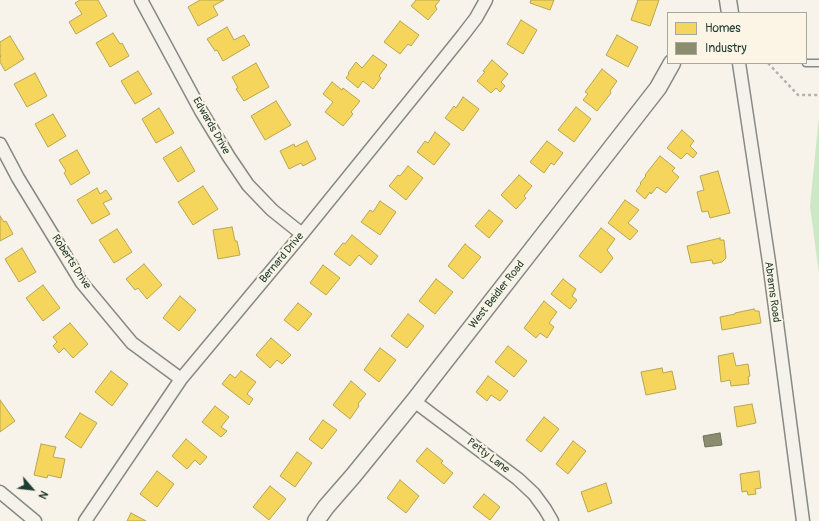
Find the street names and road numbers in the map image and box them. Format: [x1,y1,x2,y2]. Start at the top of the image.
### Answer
street label: Edwards Drive [189,95,233,157]
street label: Bernard Drive [257,230,307,286]
street label: Roberts Drive [49,232,93,292]
street label: West Beidler Road [466,258,528,332]
street label: Abrams Road [761,261,783,323]
street label: Petty Lane [464,436,512,476]

